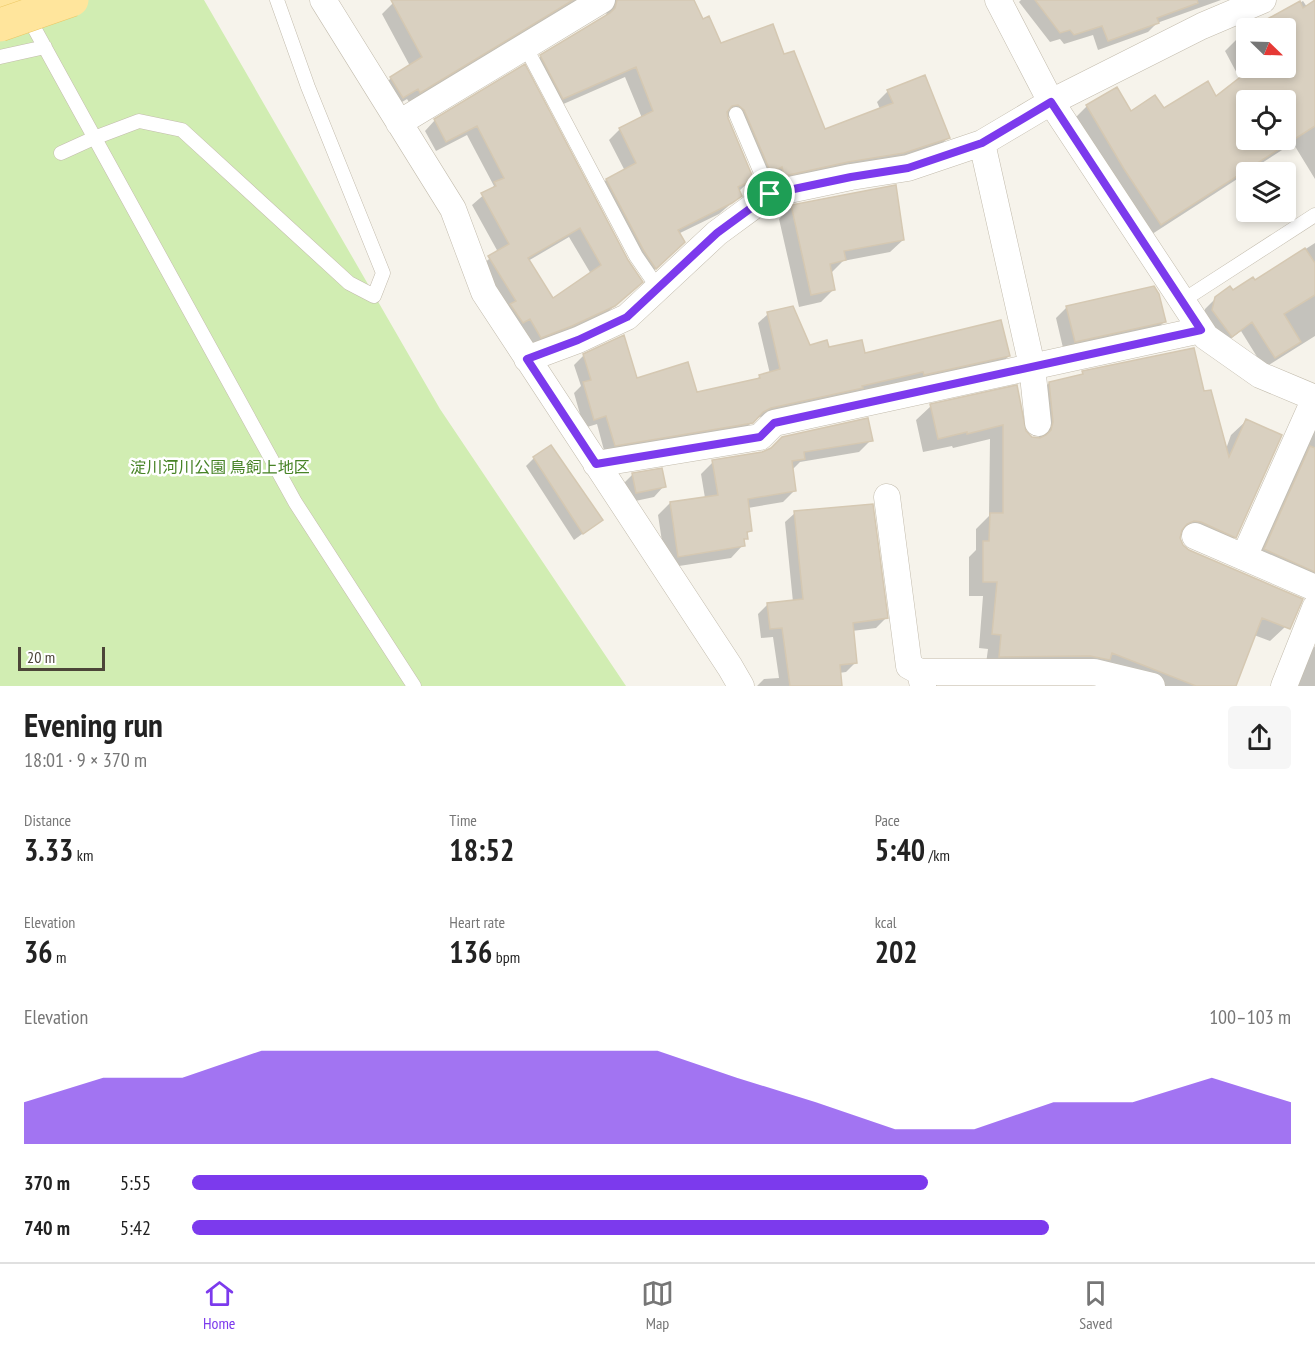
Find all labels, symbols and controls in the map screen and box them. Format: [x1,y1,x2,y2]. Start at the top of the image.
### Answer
north arrow [1236,18,1296,78]
map controls [1236,18,1296,222]
button: locate [1236,90,1296,150]
button: layers [1236,162,1296,222]
pin [744,168,795,219]
icon: arrive [753,177,786,210]
park label: 淀川河川公園 鳥飼上地区 [130,457,310,477]
scale bar [18,644,105,672]
text: 20 m [27,647,55,667]
text: Evening run [24,703,163,746]
button: share [1228,706,1291,769]
text: 18:01 · 9 × 370 m [24,747,147,773]
text: Distance [24,810,71,830]
text: Time [449,810,477,830]
text: Pace [875,810,900,830]
text: 3.33 [24,830,73,869]
text: 18:52 [449,830,514,869]
text: 5:40 [875,830,925,869]
text: km [73,845,93,865]
text: /km [925,845,950,865]
text: Elevation [24,912,75,932]
text: Heart rate [449,912,505,932]
text: kcal [875,912,897,932]
text: 36 [24,932,53,971]
text: 136 [449,932,492,971]
text: 202 [875,932,918,971]
text: m [53,947,67,967]
text: bpm [492,947,520,967]
text: Elevation [24,1004,88,1030]
text: 100–103 m [1209,1004,1291,1030]
text: 370 m [24,1170,70,1196]
text: 5:55 [120,1170,151,1196]
text: 740 m [24,1215,70,1241]
text: 5:42 [120,1215,151,1241]
tab: Home [203,1277,236,1333]
tab: Map [641,1277,674,1333]
tab: Saved [1079,1277,1112,1333]

